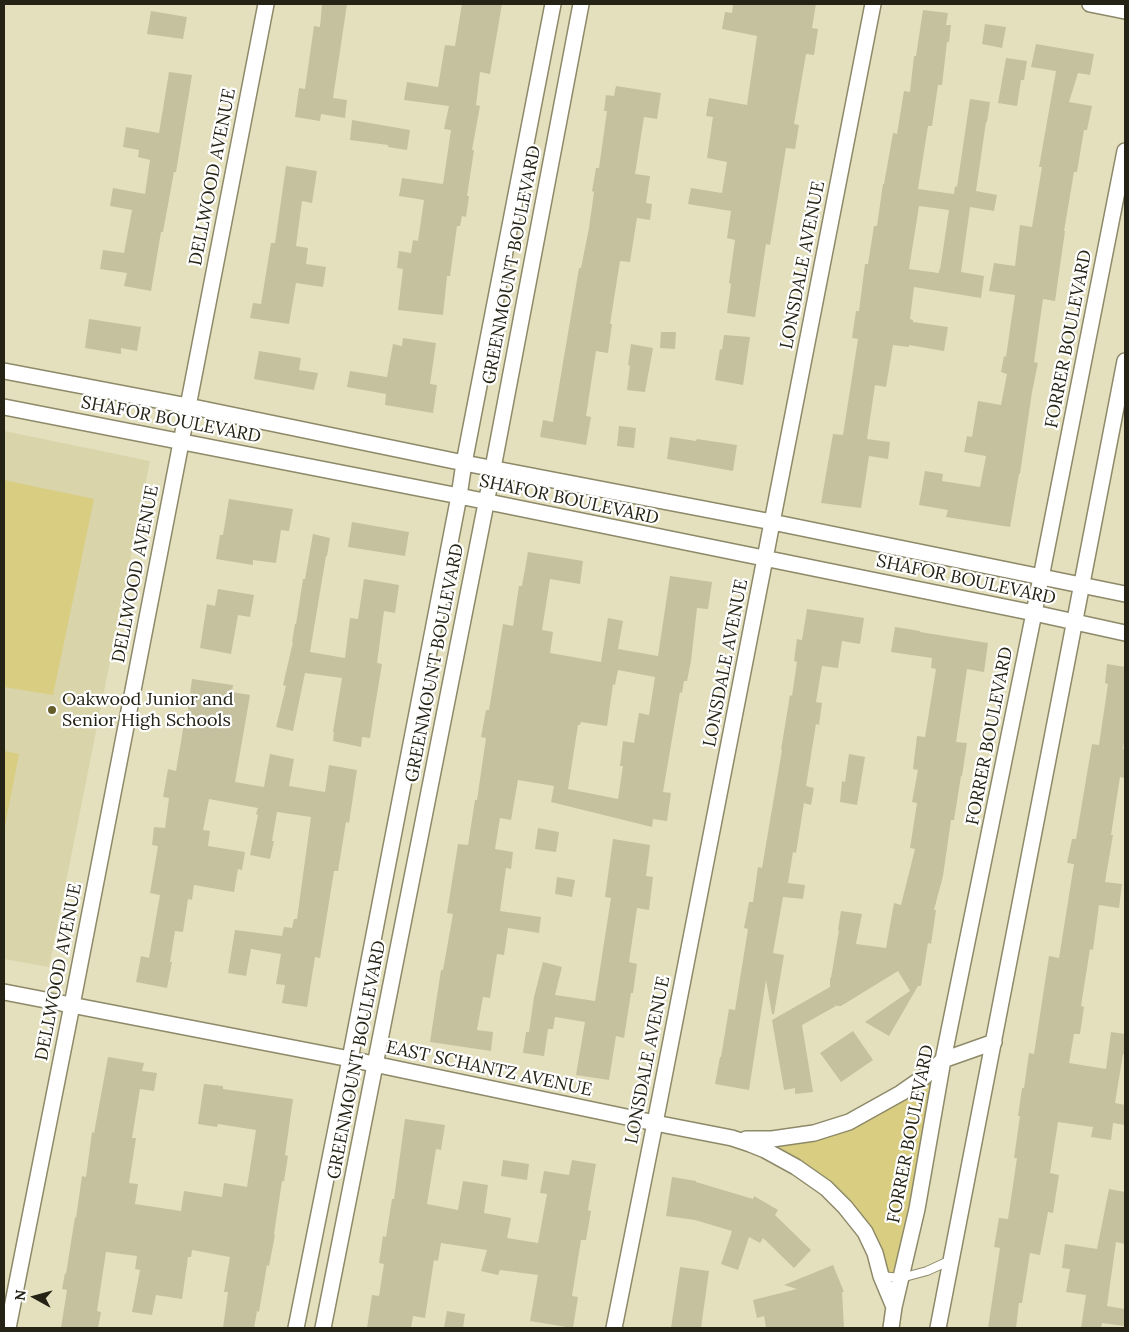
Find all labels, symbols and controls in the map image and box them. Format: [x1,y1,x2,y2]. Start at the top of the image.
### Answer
street label: DELLWOOD AVENUE [185,86,241,268]
street label: GREENMOUNT BOULEVARD [478,144,546,386]
street label: LONSDALE AVENUE [776,179,830,351]
street label: FORRER BOULEVARD [1041,248,1097,430]
street label: SHAFOR BOULEVARD [79,392,263,448]
street label: SHAFOR BOULEVARD [477,470,661,530]
street label: DELLWOOD AVENUE [108,483,164,665]
street label: GREENMOUNT BOULEVARD [401,542,469,784]
street label: SHAFOR BOULEVARD [874,550,1058,610]
street label: LONSDALE AVENUE [699,577,753,749]
street label: FORRER BOULEVARD [962,645,1018,827]
place label: Oakwood Junior and Senior High Schools [62,689,233,732]
marker: Oakwood Junior and Senior High Schools [46,704,58,716]
street label: DELLWOOD AVENUE [31,881,87,1063]
street label: GREENMOUNT BOULEVARD [323,939,391,1181]
street label: LONSDALE AVENUE [621,974,675,1146]
street label: EAST SCHANTZ AVENUE [384,1037,594,1101]
street label: FORRER BOULEVARD [883,1043,939,1225]
north arrow [10,1272,60,1322]
text: N [11,1289,30,1302]

